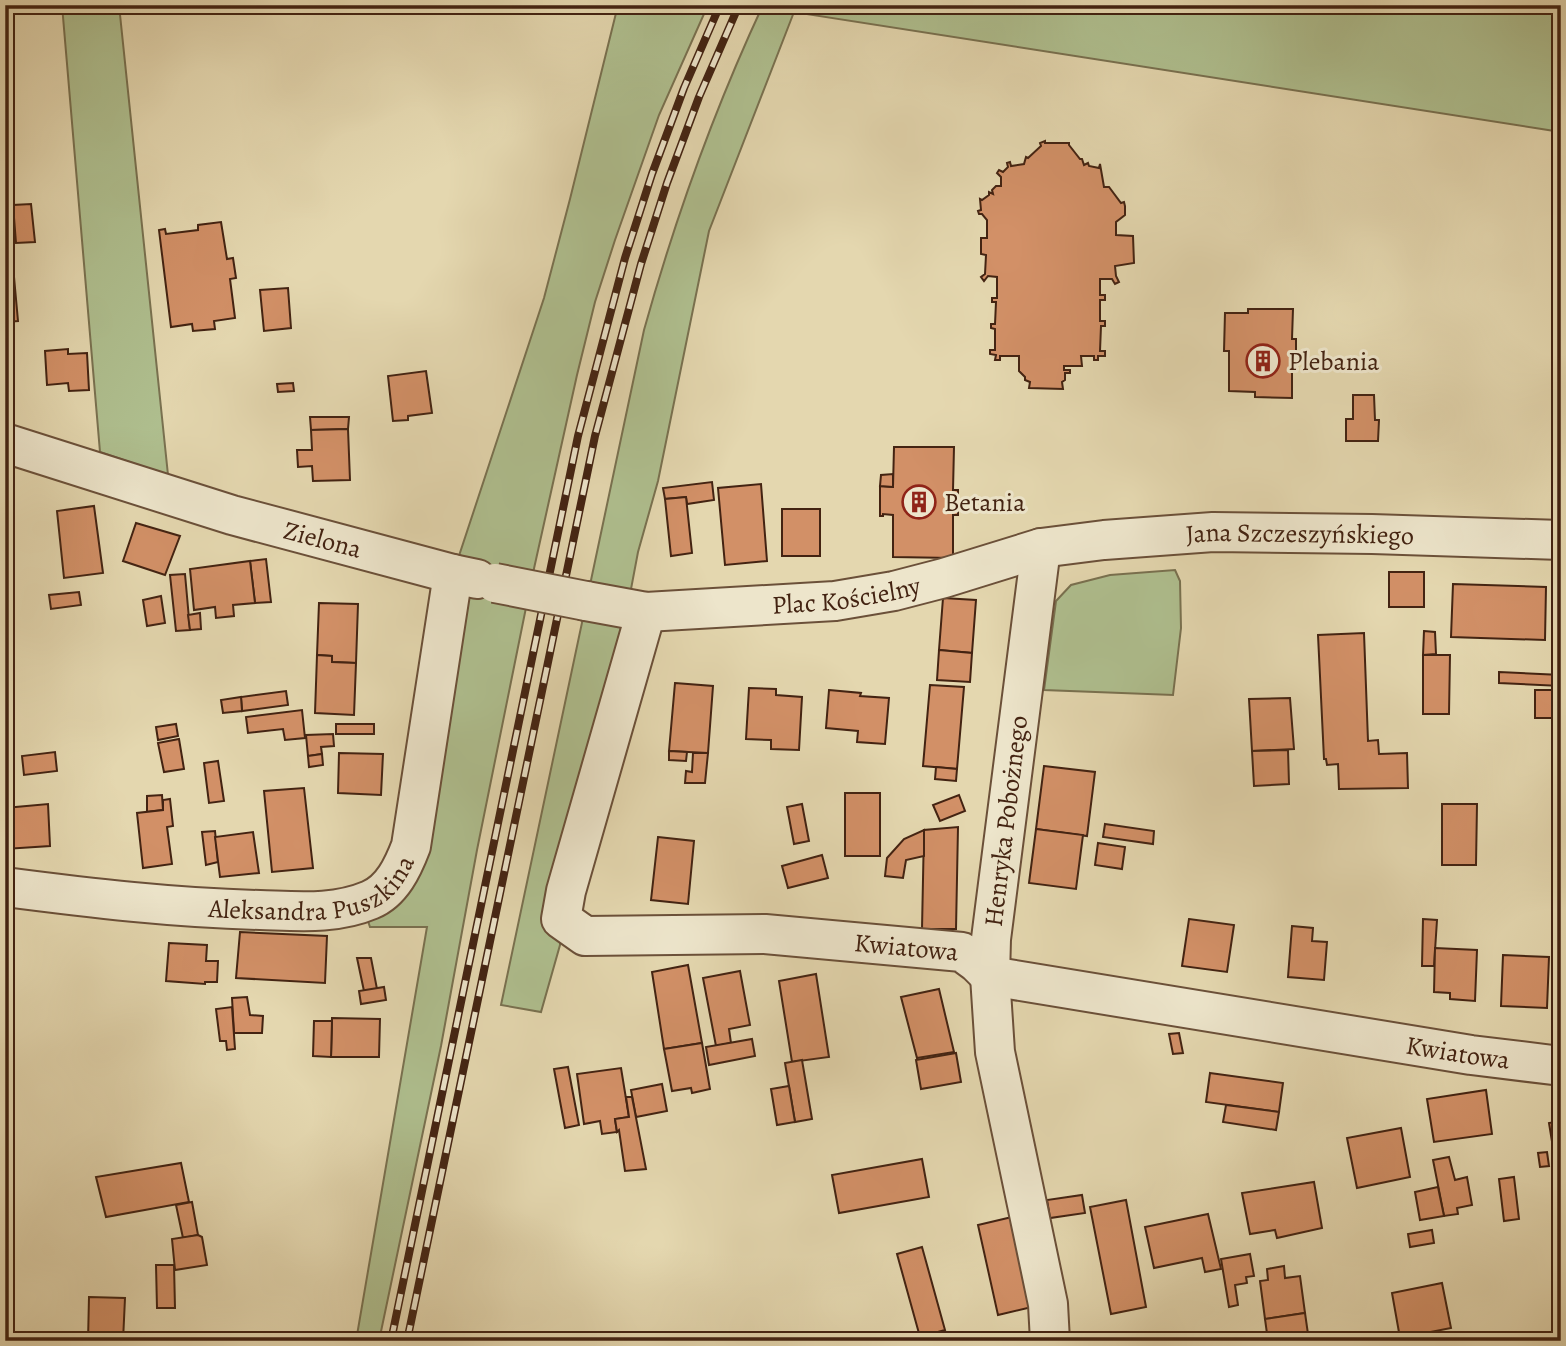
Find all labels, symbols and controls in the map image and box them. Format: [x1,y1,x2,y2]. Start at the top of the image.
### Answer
building icon: Plebania [1244,342,1282,380]
place label: Plebania [1288,344,1379,379]
building icon: Betania [900,483,938,521]
place label: Betania [944,485,1025,520]
street label: Zielona [280,512,366,566]
street label: Jana Szczeszyńskiego [1184,514,1415,553]
street label: Plac Kościelny [771,567,925,622]
street label: Henryka Pobożnego [976,713,1036,929]
street label: Aleksandra Puszkina [207,850,422,929]
street label: Kwiatowa [853,925,960,969]
street label: Kwiatowa [1403,1027,1512,1077]

